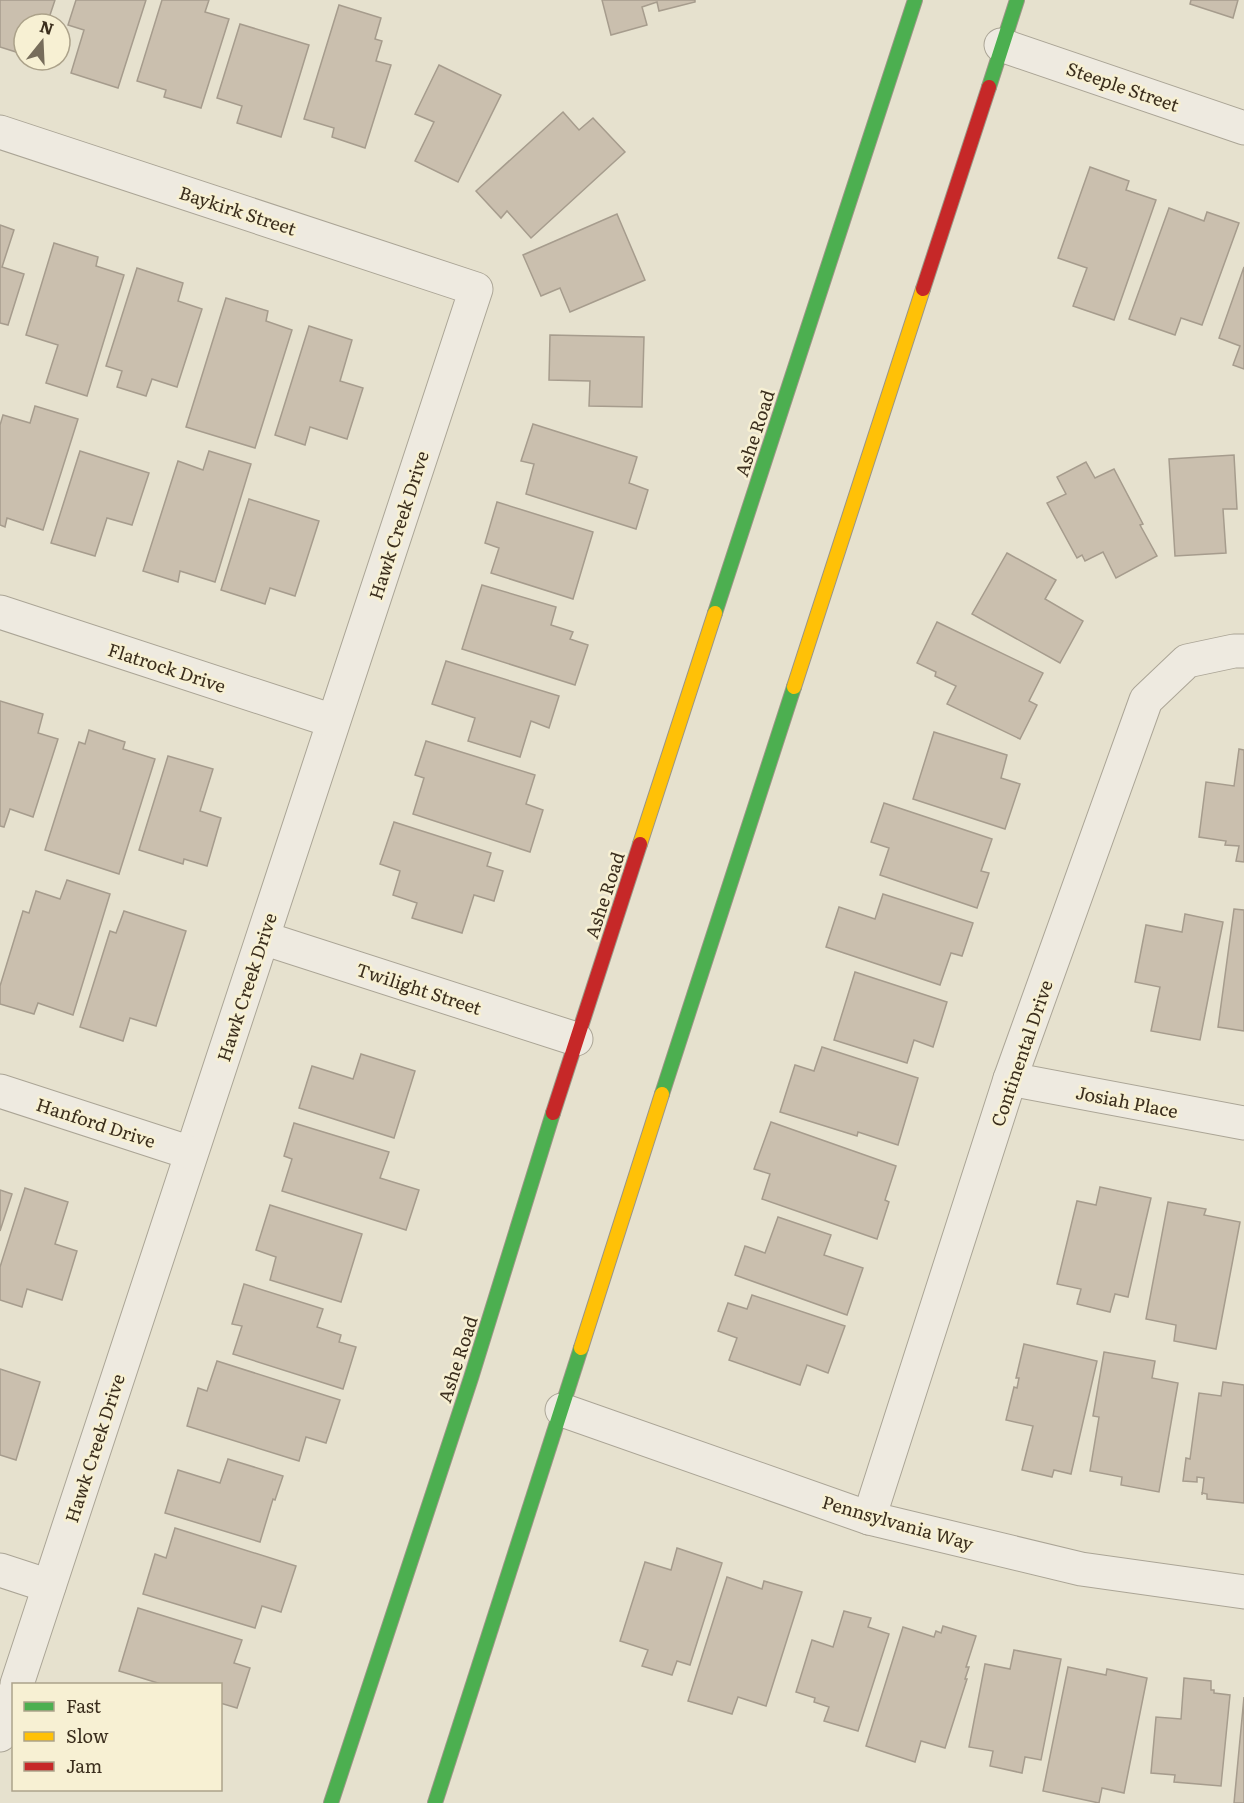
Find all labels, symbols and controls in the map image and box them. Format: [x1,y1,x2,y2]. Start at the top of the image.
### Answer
north arrow [12,12,72,72]
text: N [37,13,57,40]
street label: Steeple Street [1063,54,1184,118]
street label: Baykirk Street [176,178,301,242]
street label: Ashe Road [727,386,781,480]
street label: Hawk Creek Drive [361,447,435,603]
street label: Flatrock Drive [105,635,229,699]
street label: Ashe Road [577,848,631,942]
street label: Hawk Creek Drive [209,909,283,1065]
street label: Twilight Street [353,955,486,1021]
street label: Continental Drive [983,976,1059,1130]
street label: Josiah Place [1074,1078,1180,1124]
street label: Hanford Drive [33,1090,159,1154]
street label: Ashe Road [430,1312,484,1406]
street label: Hawk Creek Drive [57,1370,131,1526]
street label: Pennsylvania Way [819,1487,977,1557]
legend [12,1683,222,1791]
text: Fast [66,1692,102,1719]
text: Slow [66,1722,109,1749]
text: Jam [66,1752,102,1779]

